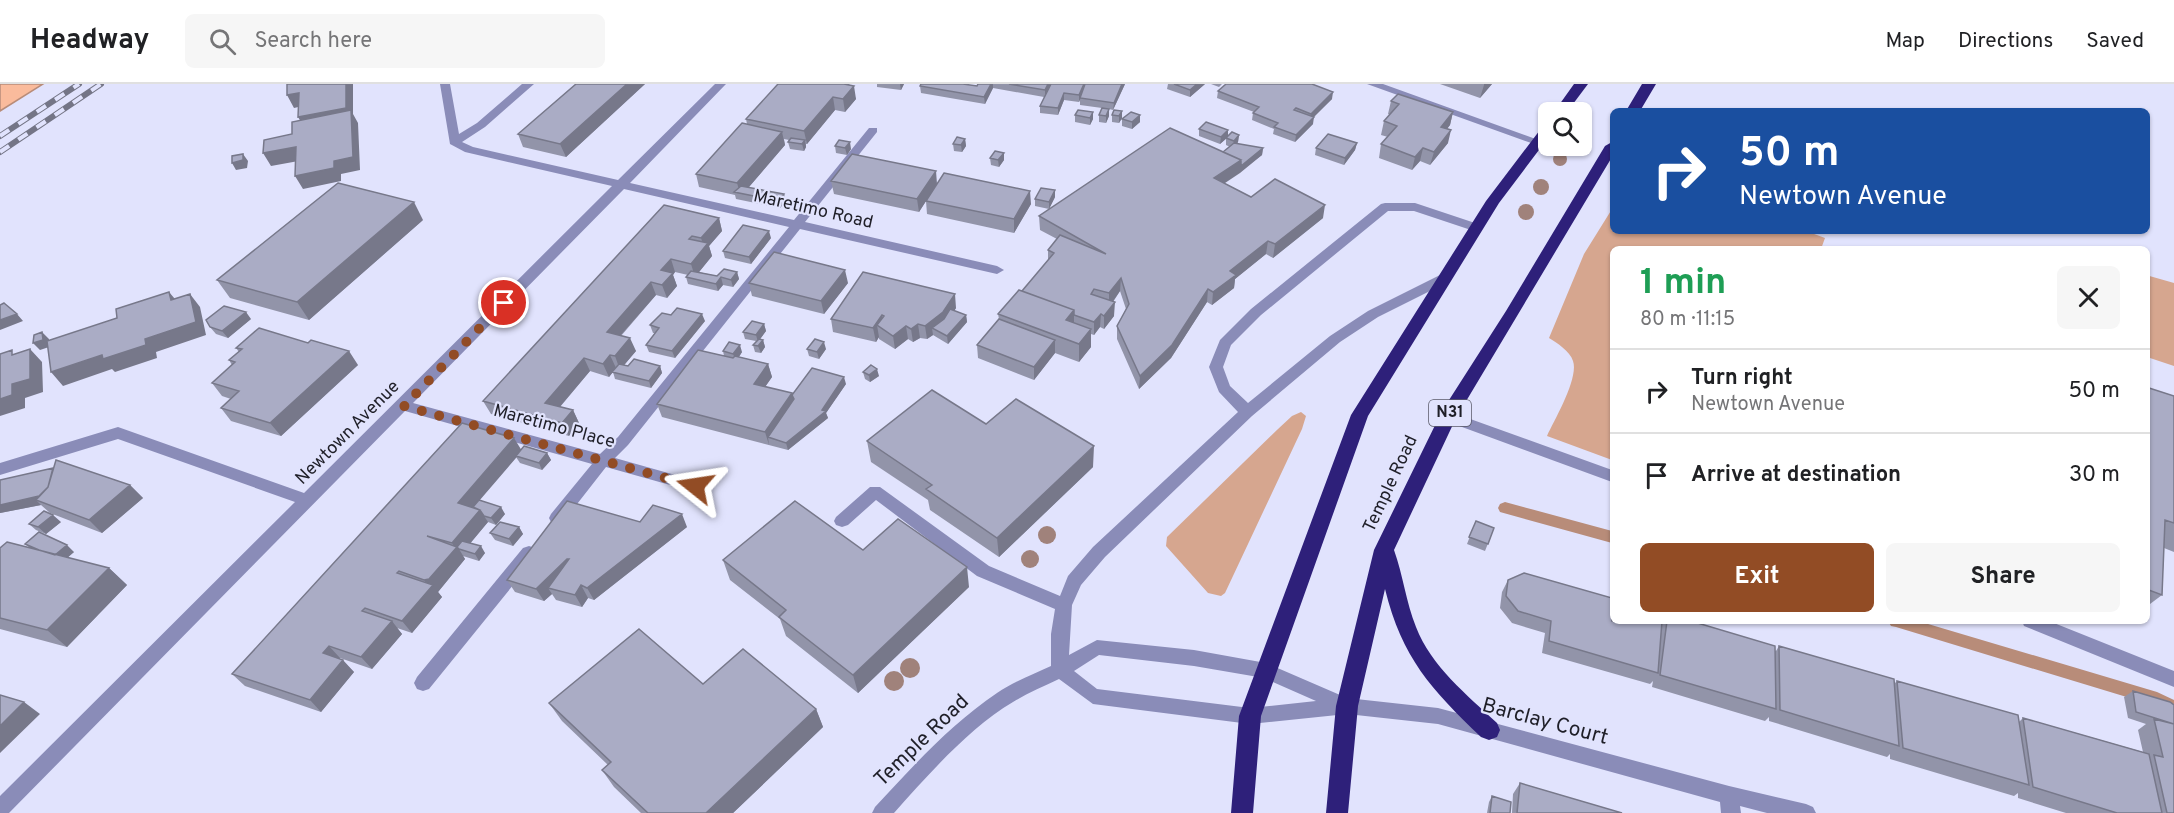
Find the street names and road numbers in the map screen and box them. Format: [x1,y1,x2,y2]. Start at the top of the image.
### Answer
street label: Maretimo Road [751,185,875,235]
street label: Newtown Avenue [291,376,405,490]
street label: Maretimo Place [491,400,617,454]
road number: N31 [1429,400,1471,426]
street label: Temple Road [1358,432,1424,536]
street label: Temple Road [869,689,975,793]
street label: Barclay Court [1479,692,1611,752]

